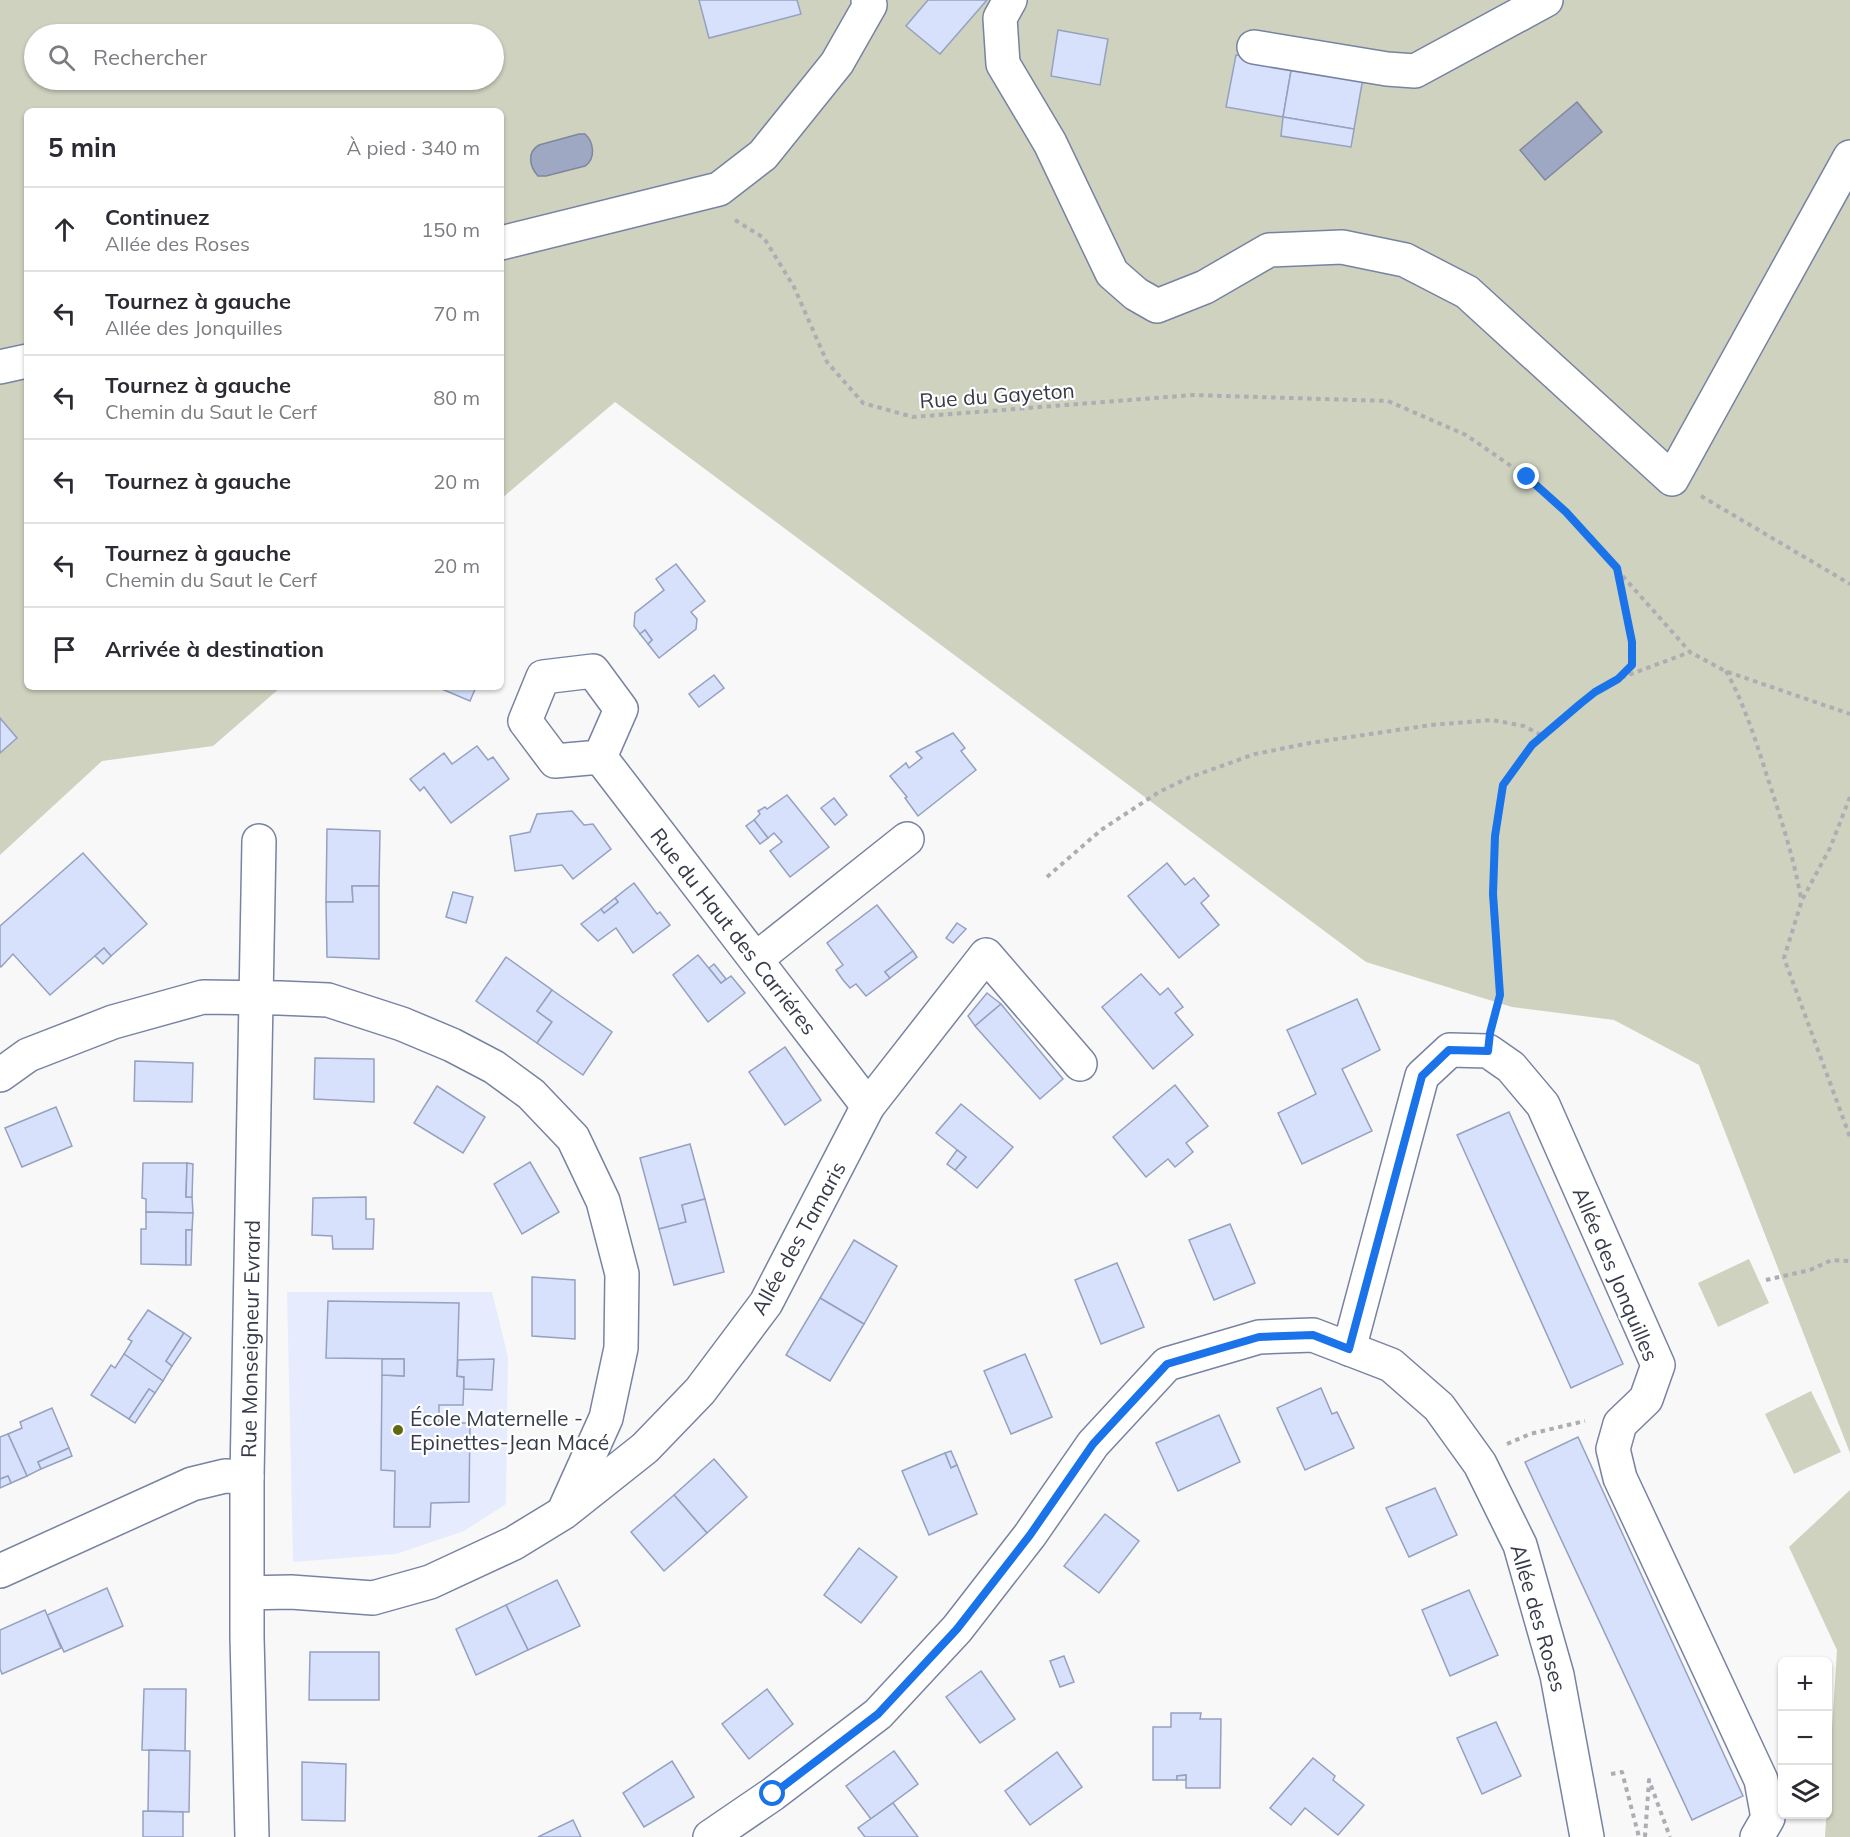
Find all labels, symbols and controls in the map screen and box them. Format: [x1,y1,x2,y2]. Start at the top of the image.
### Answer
search box [24,24,504,90]
icon: search [45,41,78,74]
text: Rechercher [93,43,207,71]
text: 5 min [48,131,117,164]
text: À pied · 340 m [347,135,480,160]
text: Continuez [105,203,210,231]
icon: ahead [48,213,81,246]
text: 150 m [421,217,480,242]
text: Allée des Roses [105,231,250,256]
text: Tournez à gauche [105,287,291,315]
icon: left [48,297,81,330]
text: 70 m [433,301,480,326]
text: Allée des Jonquilles [105,315,283,340]
text: Tournez à gauche [105,371,291,399]
street label: Rue du Gayeton [919,377,1075,413]
icon: left [48,381,81,414]
text: 80 m [433,385,480,410]
text: Chemin du Saut le Cerf [105,399,317,424]
route end [1513,463,1539,489]
icon: left [48,465,81,498]
text: Tournez à gauche [105,467,291,495]
text: 20 m [433,469,480,494]
text: Tournez à gauche [105,539,291,567]
icon: left [48,549,81,582]
text: 20 m [433,553,480,578]
text: Chemin du Saut le Cerf [105,567,317,592]
icon: arrive [48,633,81,666]
text: Arrivée à destination [105,635,324,663]
street label: Rue du Haut des Carriéres [645,823,823,1039]
street label: Allée des Tamaris [745,1157,851,1319]
street label: Allée des Jonquilles [1568,1183,1664,1365]
street label: Rue Monseigneur Evrard [235,1220,265,1458]
place label: École Maternelle - Epinettes-Jean Macé [410,1405,609,1455]
marker: École Maternelle - Epinettes-Jean Macé [391,1423,405,1437]
street label: Allée des Roses [1506,1541,1572,1695]
map controls [1778,1657,1832,1819]
button: + [1778,1657,1832,1711]
button: − [1778,1711,1832,1765]
button: layers [1778,1765,1832,1819]
route start [759,1780,785,1806]

